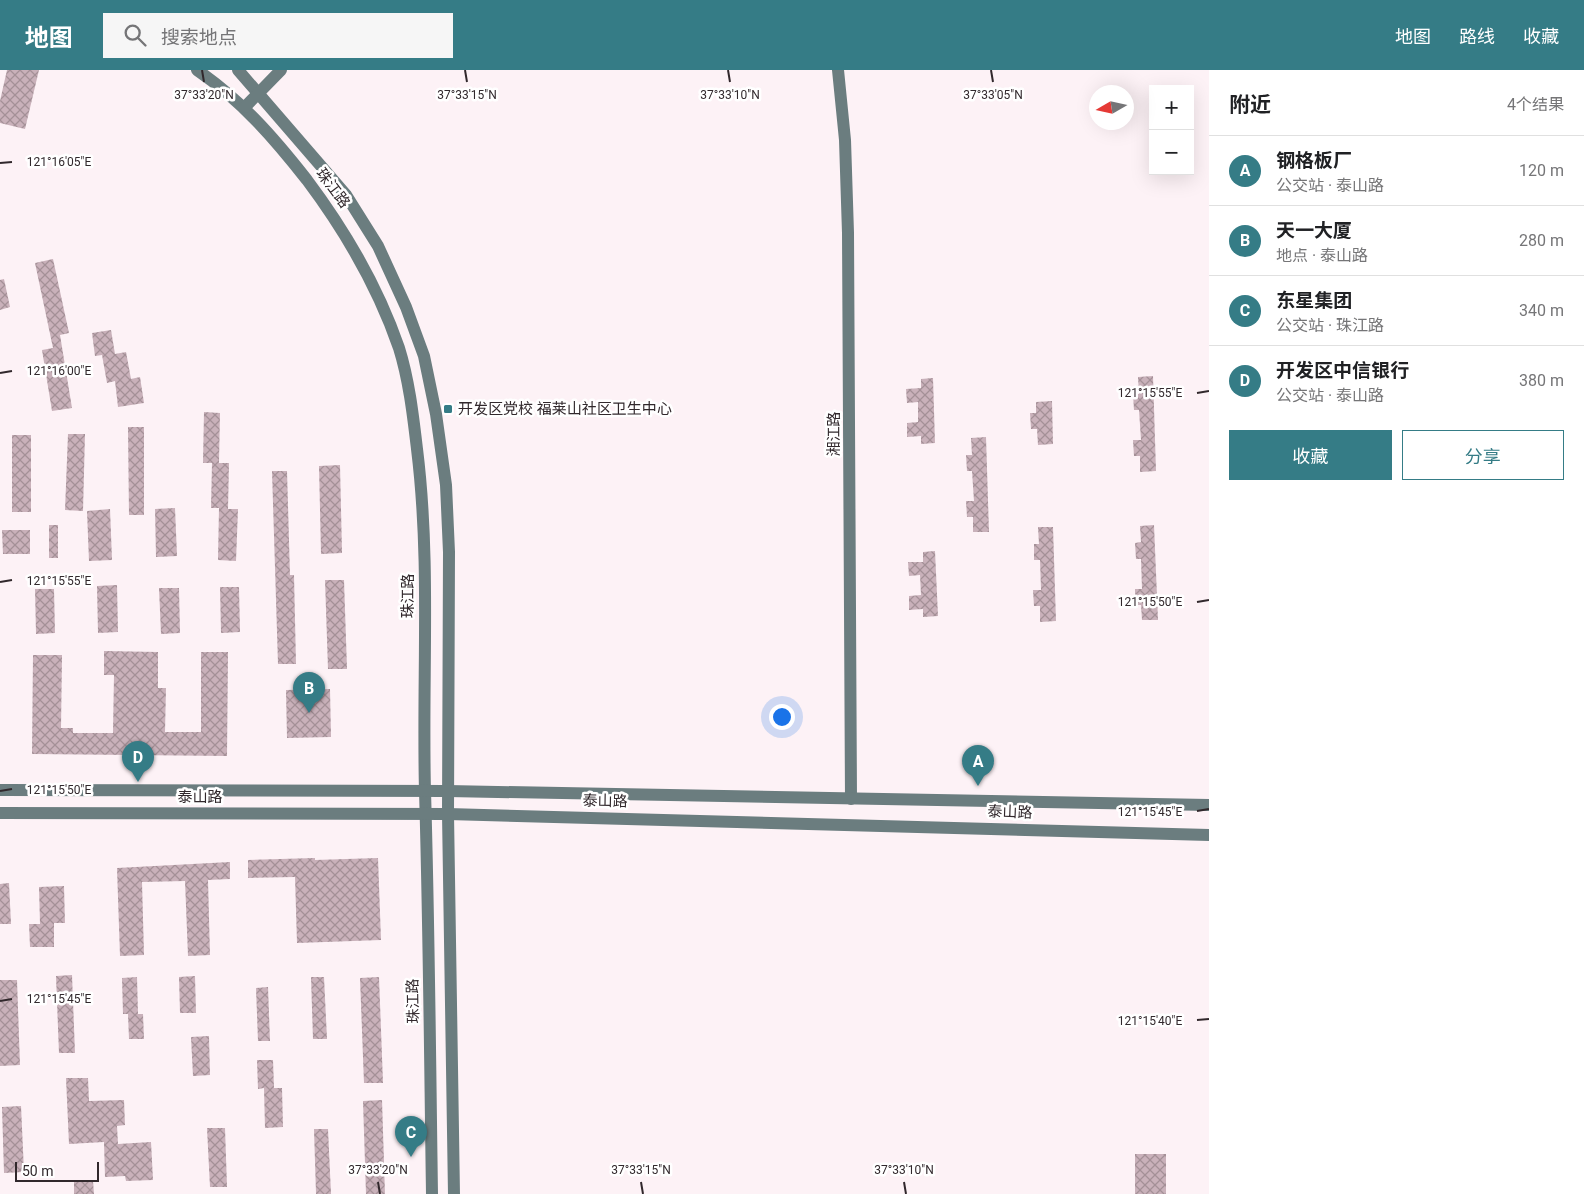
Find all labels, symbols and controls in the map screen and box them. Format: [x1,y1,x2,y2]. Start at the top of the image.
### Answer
search box [103,13,453,58]
icon: search [121,21,149,49]
text: 地图 [25,24,73,52]
text: 搜索地点 [161,26,237,49]
text: 地图 [1395,26,1431,47]
text: 路线 [1459,26,1495,47]
text: 收藏 [1523,26,1559,47]
north arrow [1089,85,1134,130]
map controls [1149,85,1194,175]
button: + [1149,85,1194,130]
text: 37°33'20"N [174,88,234,102]
text: 37°33'15"N [437,88,497,102]
text: 37°33'10"N [700,88,760,102]
text: 37°33'05"N [963,88,1023,102]
text: 附近 [1229,93,1271,117]
text: 4个结果 [1507,95,1564,114]
button: − [1149,130,1194,175]
text: 钢格板厂 [1276,149,1352,172]
text: 121°16'05"E [27,155,91,169]
text: A [1240,161,1250,180]
text: 120 m [1519,161,1564,180]
street label: 珠江路 [312,165,354,211]
text: 公交站 · 泰山路 [1276,176,1384,195]
text: 天一大厦 [1276,219,1352,242]
text: B [1240,231,1250,250]
text: 280 m [1519,231,1564,250]
text: 地点 · 泰山路 [1276,246,1368,265]
text: 东星集团 [1276,289,1352,312]
text: C [1240,301,1250,320]
text: 340 m [1519,301,1564,320]
text: 公交站 · 珠江路 [1276,316,1384,335]
text: 开发区中信银行 [1276,359,1409,382]
text: 121°16'00"E [27,364,91,378]
text: D [1240,371,1250,390]
text: 380 m [1519,371,1564,390]
text: 121°15'55"E [1118,386,1182,400]
text: 公交站 · 泰山路 [1276,386,1384,405]
place label: 开发区党校 福莱山社区卫生中心 [458,400,672,418]
marker: 开发区党校 福莱山社区卫生中心 [442,403,454,415]
street label: 湘江路 [825,411,843,457]
button: 收藏 [1229,430,1392,480]
button: 分享 [1402,430,1564,480]
street label: 珠江路 [399,573,417,619]
text: 121°15'55"E [27,574,91,588]
text: 121°15'50"E [1118,595,1182,609]
pin: B [293,672,325,713]
your location [769,704,795,730]
pin: D [122,741,154,782]
pin: A [962,745,994,786]
text: 121°15'50"E [27,783,91,797]
street label: 泰山路 [177,788,223,806]
street label: 泰山路 [582,792,628,810]
street label: 泰山路 [987,802,1033,822]
text: 121°15'45"E [1118,805,1182,819]
street label: 珠江路 [404,978,422,1024]
text: 121°15'45"E [27,992,91,1006]
text: 121°15'40"E [1118,1014,1182,1028]
pin: C [395,1116,427,1157]
scale bar [15,1159,99,1182]
text: 50 m [22,1163,54,1179]
text: 37°33'20"N [348,1163,408,1177]
text: 37°33'15"N [611,1163,671,1177]
text: 37°33'10"N [874,1163,934,1177]

